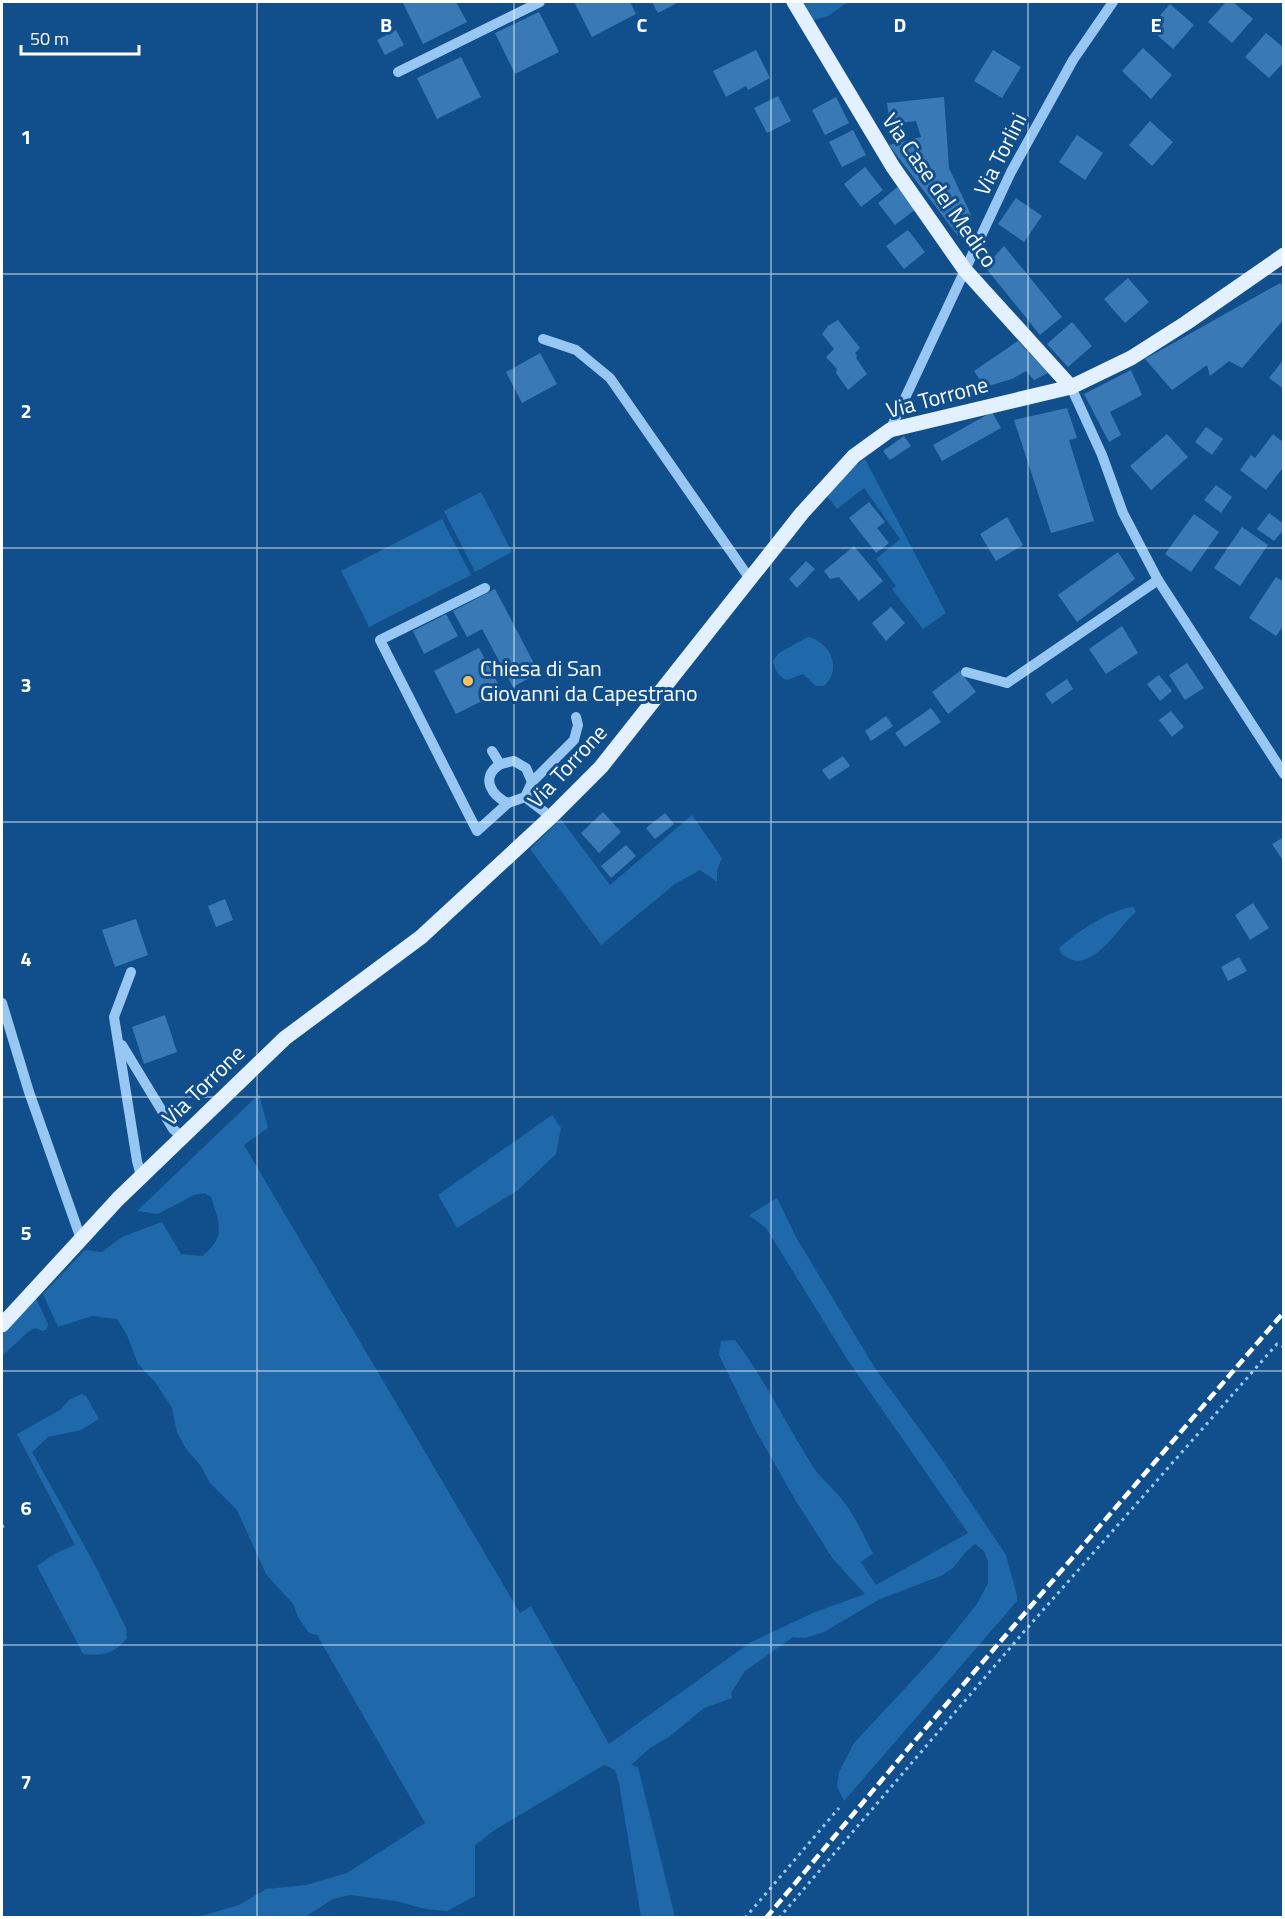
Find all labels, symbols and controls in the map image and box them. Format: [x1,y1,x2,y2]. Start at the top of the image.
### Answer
text: B [380,9,392,40]
text: C [637,9,648,40]
text: D [894,9,906,40]
text: E [1150,9,1162,40]
scale bar [21,18,140,56]
text: 50 m [30,25,69,52]
street label: Via Case del Medico [874,106,1006,274]
street label: Via Torlini [965,107,1035,201]
text: 1 [20,121,32,152]
street label: Via Torrone [882,367,992,427]
text: 2 [20,395,32,426]
place label: Chiesa di San Giovanni da Capestrano [480,651,698,710]
text: 3 [20,669,32,700]
marker: Chiesa di San Giovanni da Capestrano [461,674,475,688]
street label: Via Torrone [519,716,615,816]
text: 4 [20,943,32,974]
street label: Via Torrone [154,1037,252,1133]
text: 5 [20,1217,32,1248]
text: 6 [20,1492,32,1523]
text: 7 [20,1766,32,1797]

